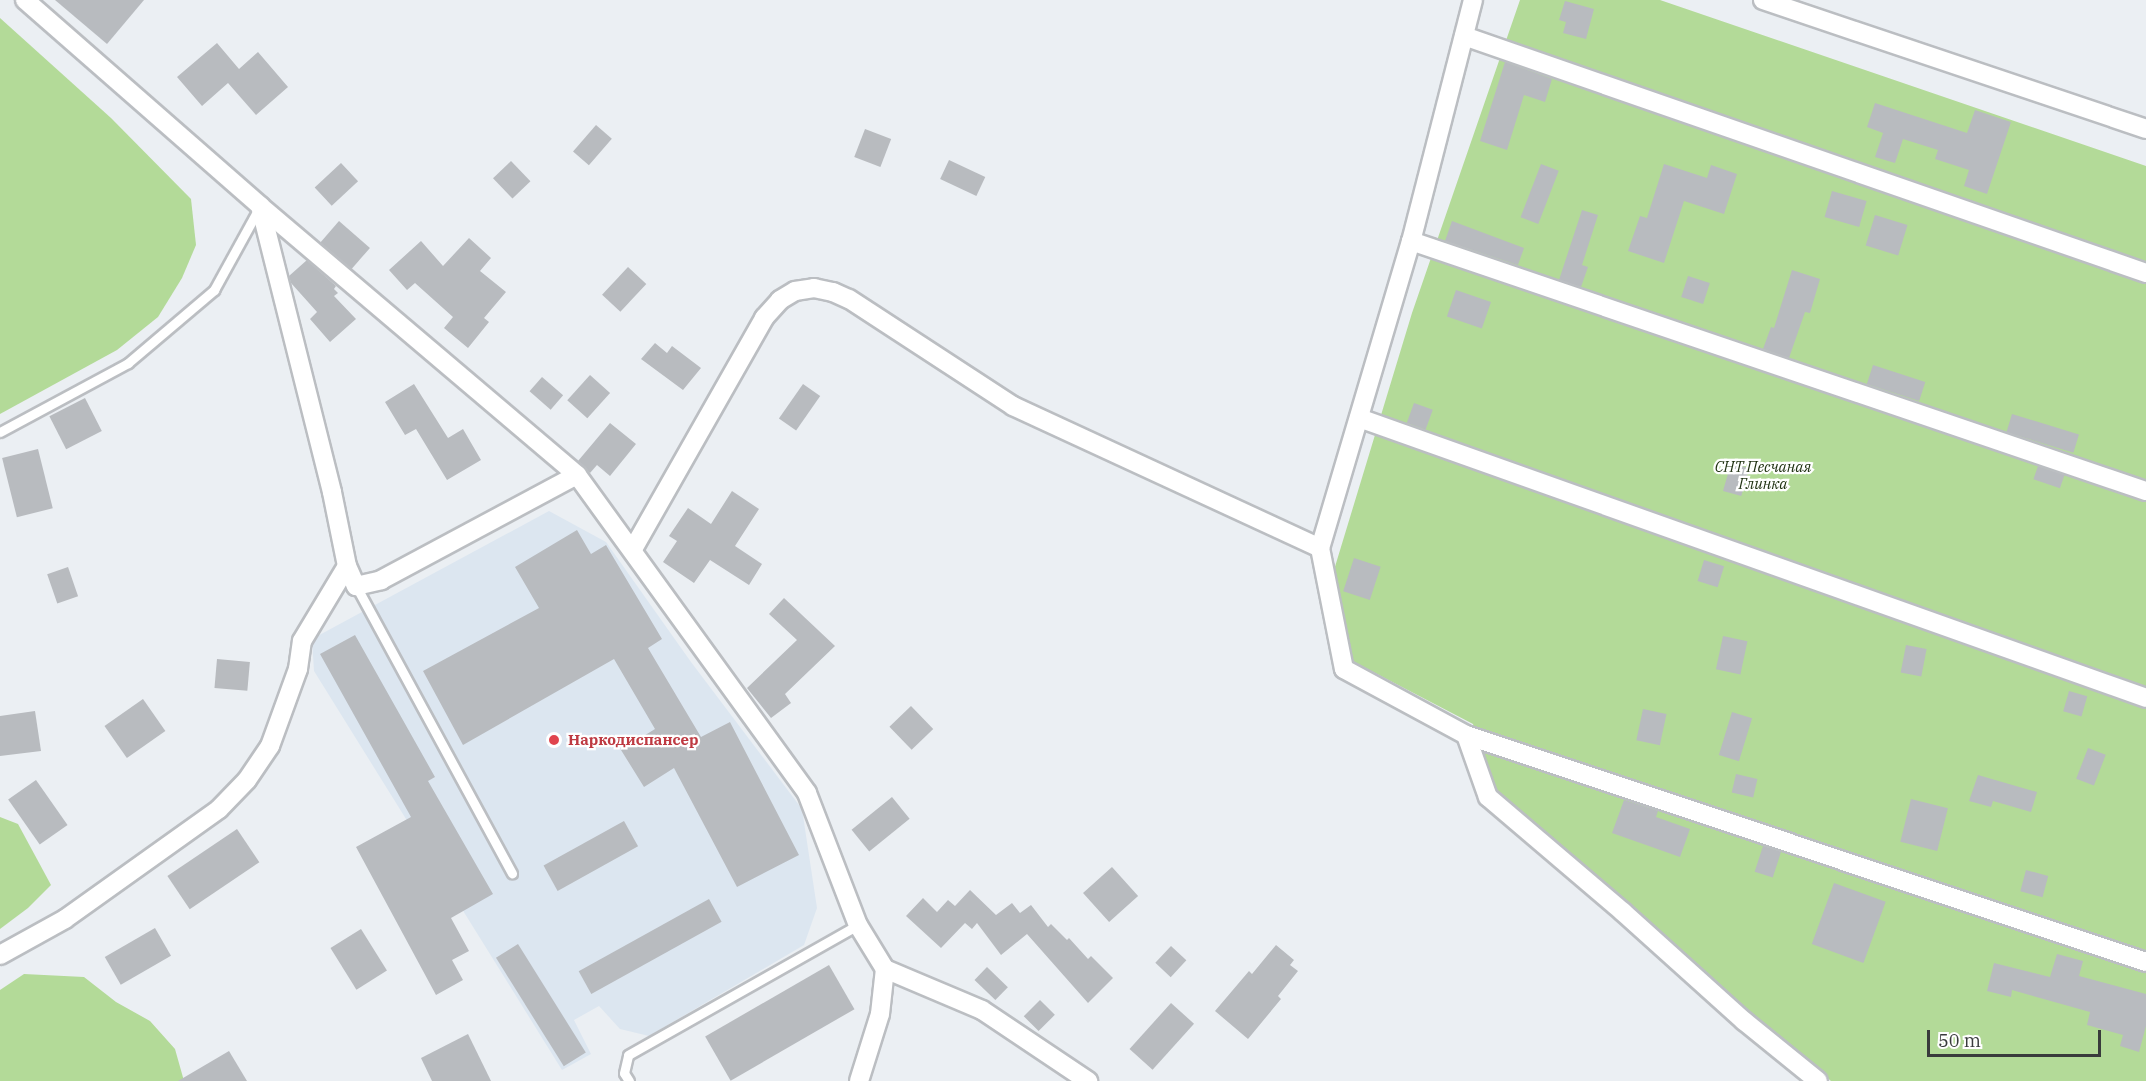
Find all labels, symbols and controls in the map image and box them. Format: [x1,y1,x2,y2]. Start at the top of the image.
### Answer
park label: СНТ Песчаная Глинка [1715,457,1811,492]
marker: Наркодиспансер [545,731,563,749]
place label: Наркодиспансер [568,731,699,749]
scale bar [1930,1018,2104,1056]
text: 50 m [1938,1029,1981,1052]

